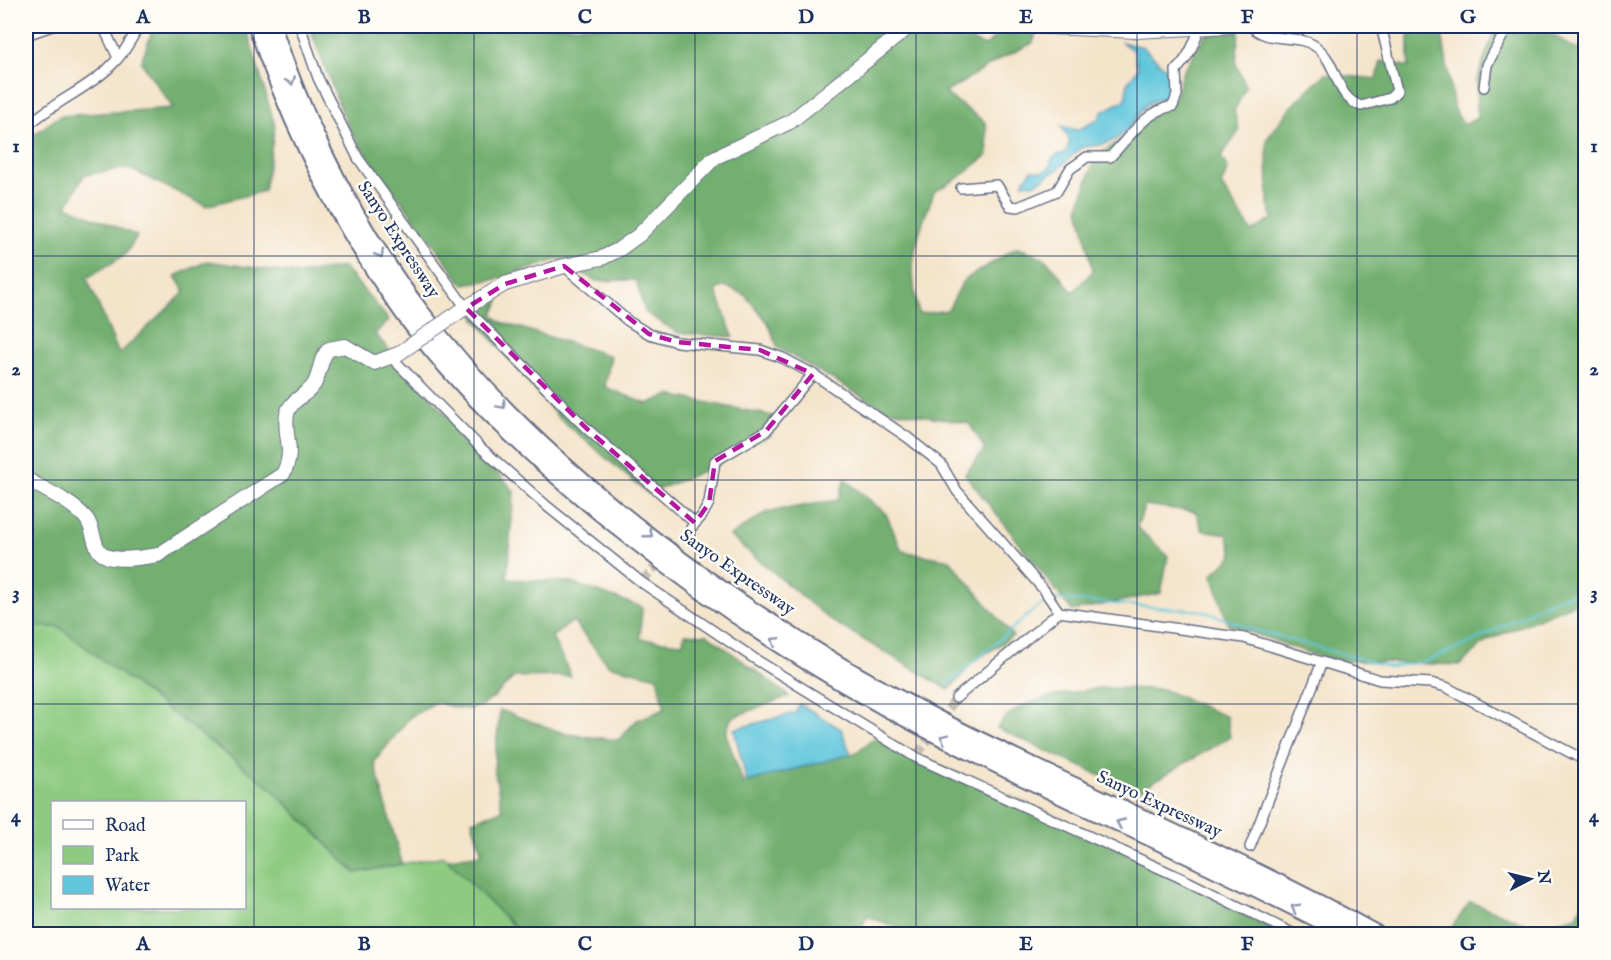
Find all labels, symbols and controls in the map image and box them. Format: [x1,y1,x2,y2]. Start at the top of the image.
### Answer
text: A [135,5,151,30]
text: B [357,5,371,30]
text: C [578,5,592,30]
text: D [798,5,814,30]
text: E [1019,5,1033,30]
text: F [1241,5,1254,30]
text: G [1460,5,1477,30]
one-way arrow [284,75,297,85]
text: 1 [12,134,20,159]
text: 1 [1590,134,1598,159]
street label: Sanyo Expressway [351,177,445,303]
one-way arrow [373,248,385,258]
text: 2 [11,357,21,382]
text: 2 [1589,357,1599,382]
one-way arrow [495,398,506,409]
street label: Sanyo Expressway [675,525,799,621]
one-way arrow [642,526,653,537]
text: 3 [12,581,20,606]
text: 3 [1590,581,1598,606]
one-way arrow [771,637,782,648]
one-way arrow [939,734,950,746]
street label: Sanyo Expressway [1093,766,1225,844]
legend [51,801,246,909]
text: 4 [11,804,22,829]
text: 4 [1589,804,1600,829]
text: Road [105,815,146,838]
one-way arrow [1115,818,1126,830]
text: Park [105,845,140,868]
north arrow [1500,849,1560,909]
text: N [1532,868,1554,886]
text: Water [105,875,150,898]
one-way arrow [1291,903,1302,915]
text: A [135,932,151,957]
text: B [357,932,371,957]
text: C [578,932,592,957]
text: D [798,932,814,957]
text: E [1019,932,1033,957]
text: F [1241,932,1254,957]
text: G [1460,932,1477,957]

